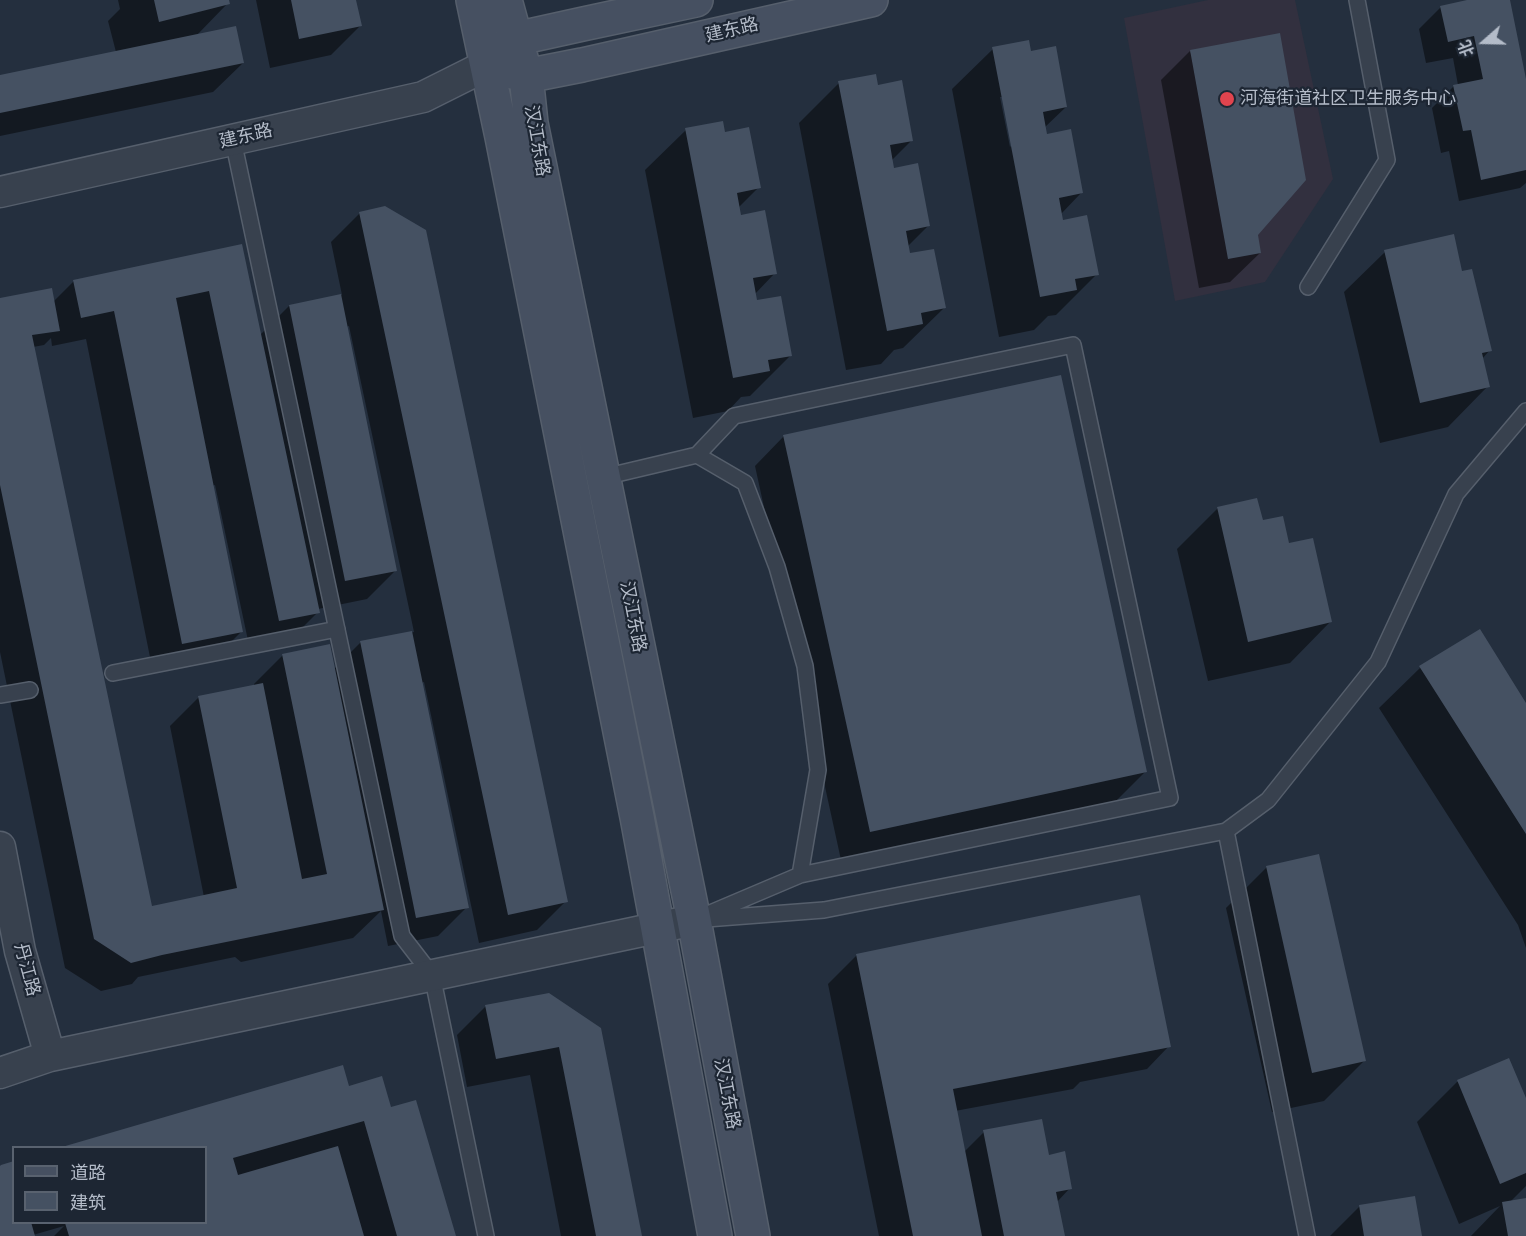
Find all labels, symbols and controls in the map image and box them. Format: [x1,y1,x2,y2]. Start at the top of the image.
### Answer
north arrow [1454,12,1514,72]
street label: 建东路 [703,14,761,48]
text: 北 [1455,38,1478,59]
place label: 河海街道社区卫生服务中心 [1240,88,1456,110]
marker: 河海街道社区卫生服务中心 [1218,90,1236,108]
street label: 汉江东路 [519,104,553,178]
street label: 建东路 [217,120,275,154]
street label: 汉江东路 [615,580,649,654]
street label: 丹江路 [9,941,43,999]
street label: 汉江东路 [709,1057,743,1131]
legend [12,1146,207,1224]
text: 道路 [70,1162,106,1183]
text: 建筑 [70,1192,106,1213]

